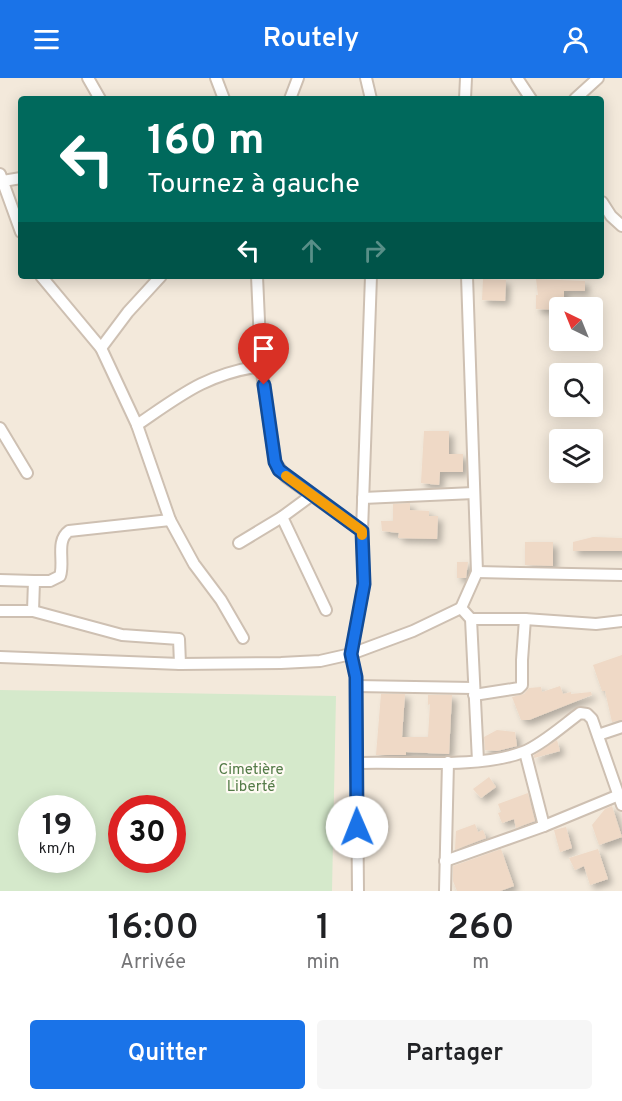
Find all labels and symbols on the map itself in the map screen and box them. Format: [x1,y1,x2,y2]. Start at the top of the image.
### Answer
north arrow [549,297,603,351]
pin [238,323,289,385]
park label: Cimetière Liberté [218,761,284,797]
speed limit sign: 30 [108,795,186,873]
position arrow [325,795,389,859]

